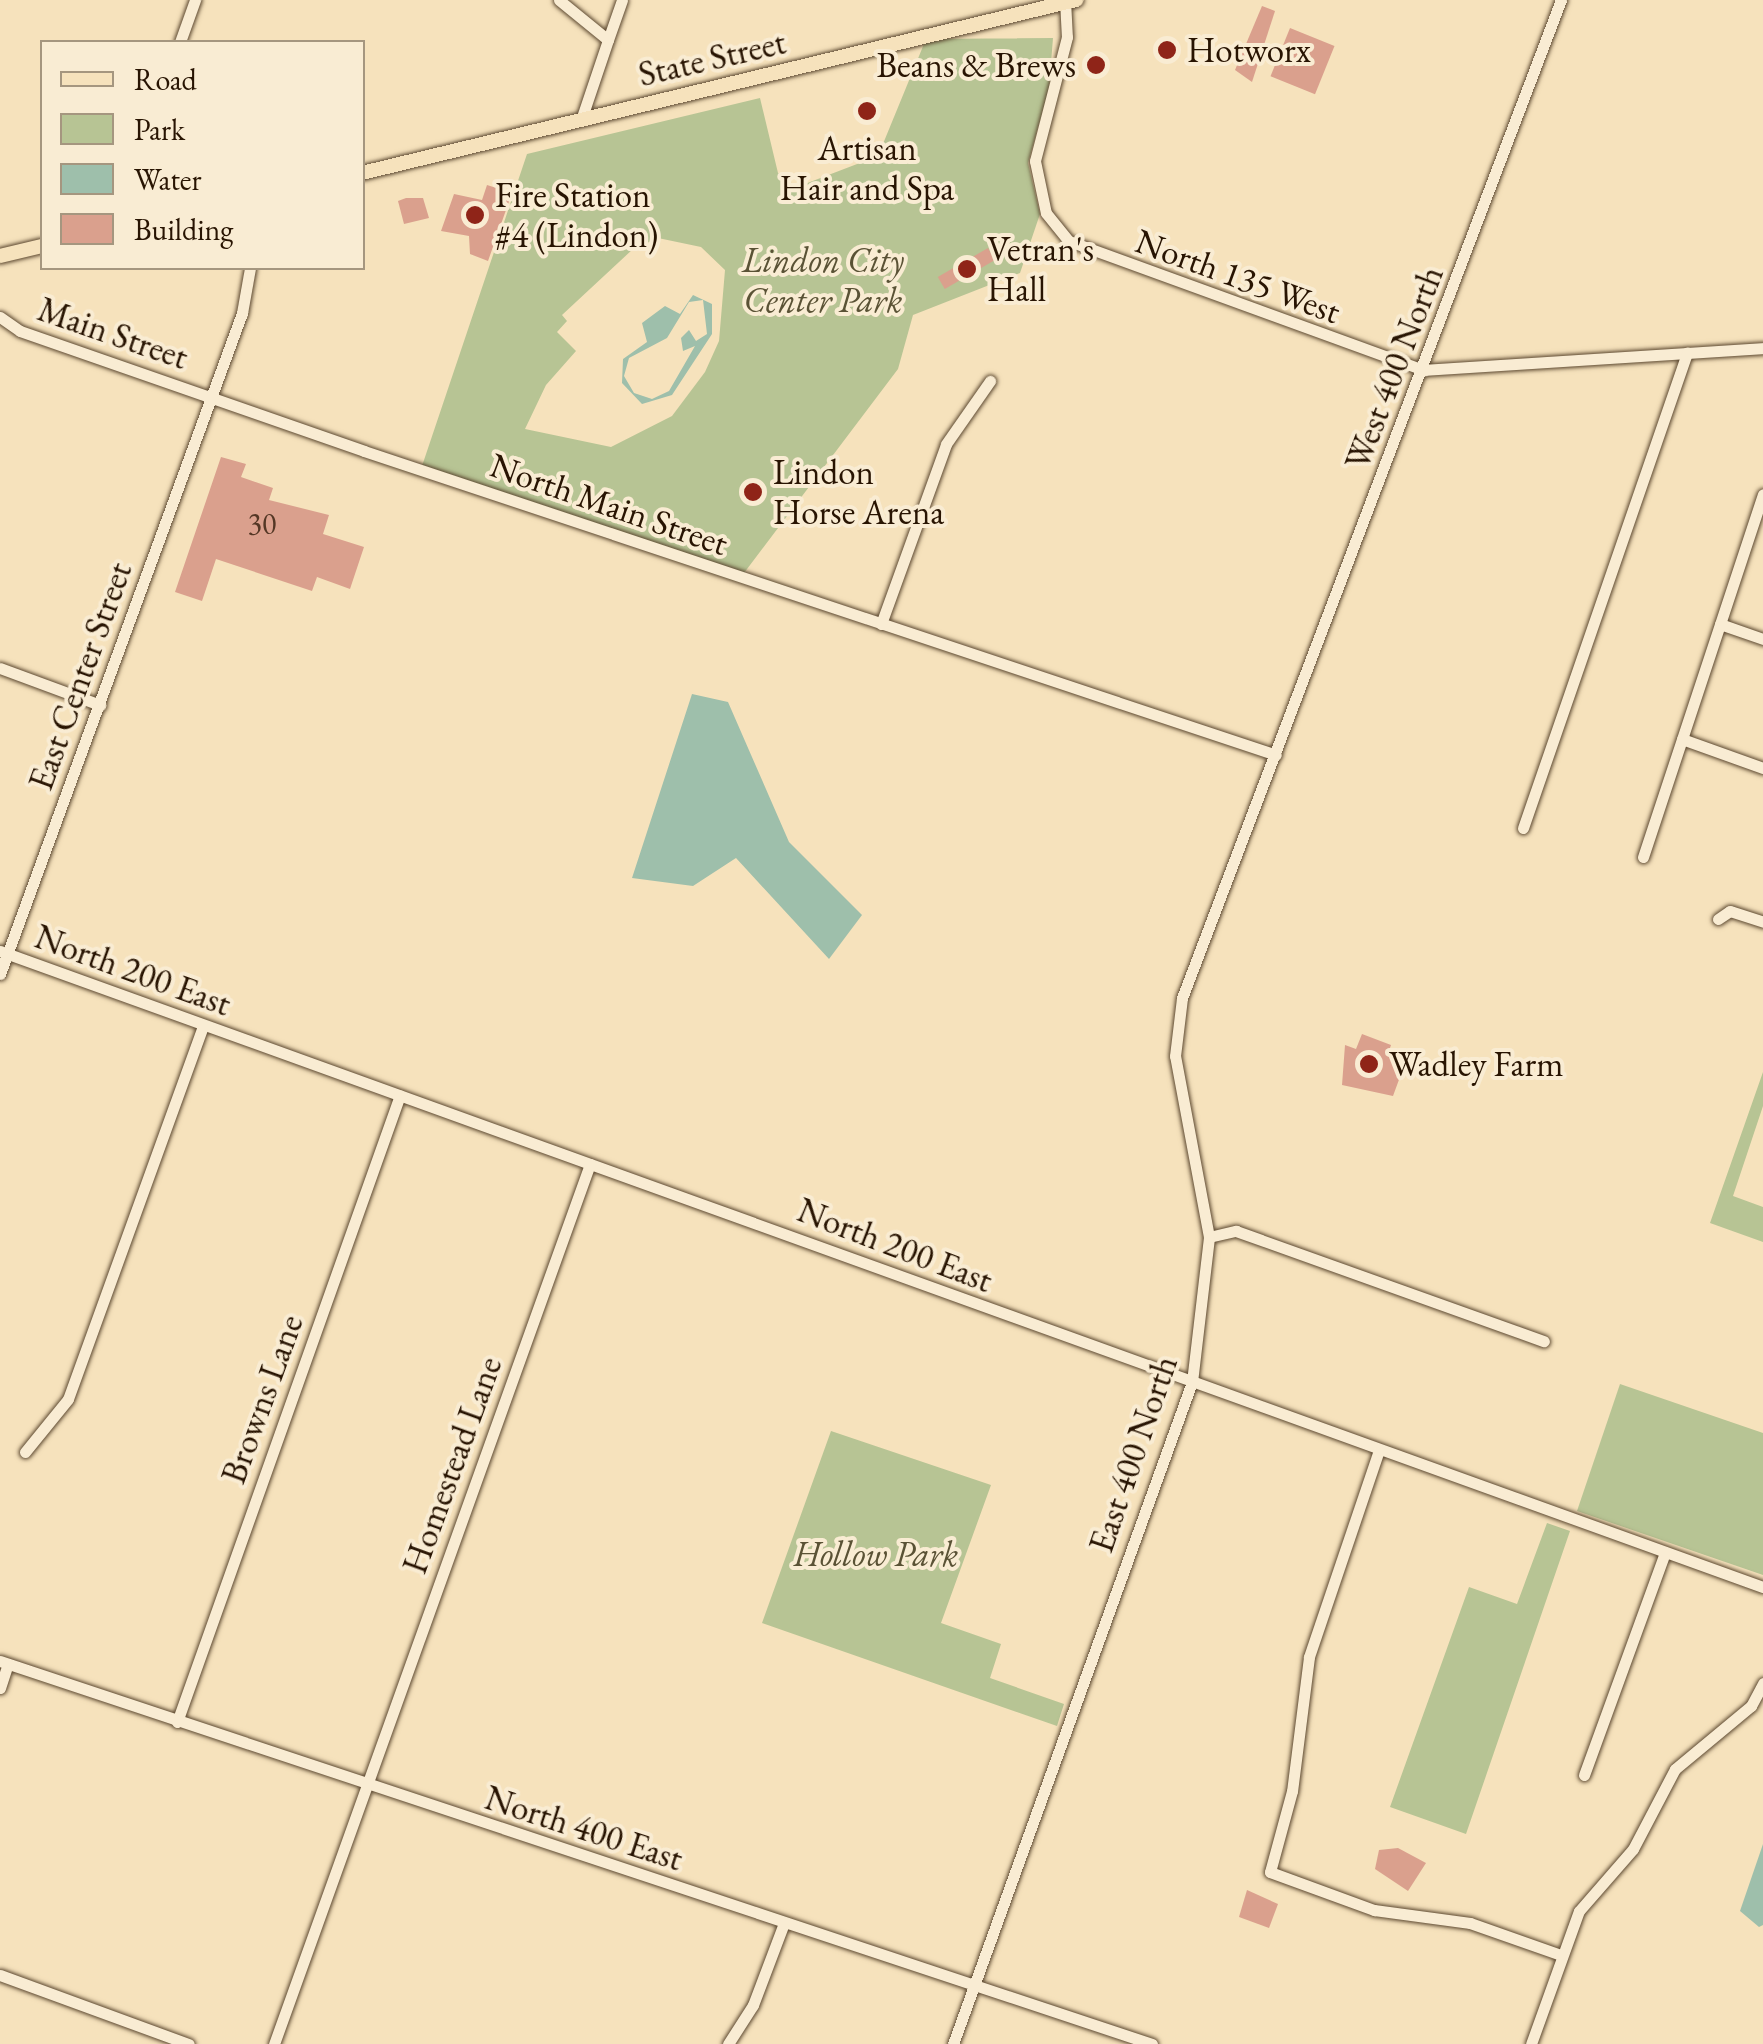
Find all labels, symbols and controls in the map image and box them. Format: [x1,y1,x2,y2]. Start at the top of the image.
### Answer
street label: State Street [634,21,790,95]
place label: Hotworx [1187,29,1311,71]
marker: Hotworx [1156,39,1178,61]
legend [40,40,365,270]
place label: Beans & Brews [876,44,1076,86]
marker: Beans & Brews [1085,54,1107,76]
text: Road [134,60,197,99]
marker: Artisan Hair and Spa [856,100,878,122]
text: Park [134,110,185,149]
place label: Artisan Hair and Spa [780,127,954,209]
text: Water [134,160,202,199]
place label: Fire Station #4 (Lindon) [495,174,658,256]
marker: Fire Station #4 (Lindon) [464,204,486,226]
text: Building [134,210,233,249]
street label: North 135 West [1130,220,1346,332]
place label: Vetran's Hall [987,228,1094,310]
park label: Lindon City Center Park [742,239,904,321]
marker: Vetran's Hall [956,258,978,280]
street label: West 400 North [1336,260,1452,476]
street label: Main Street [33,288,193,378]
street label: North Main Street [485,444,733,564]
place label: Lindon Horse Arena [773,451,944,533]
marker: Lindon Horse Arena [742,481,764,503]
house number: 30 [248,506,276,542]
street label: East Center Street [19,556,141,796]
street label: North 200 East [29,915,237,1025]
place label: Wadley Farm [1389,1043,1563,1085]
marker: Wadley Farm [1358,1053,1380,1075]
street label: North 200 East [792,1189,998,1301]
street label: Browns Lane [212,1309,312,1489]
street label: East 400 North [1080,1350,1186,1558]
street label: Homestead Lane [393,1351,511,1579]
park label: Hollow Park [794,1533,958,1575]
street label: North 400 East [480,1776,688,1880]

